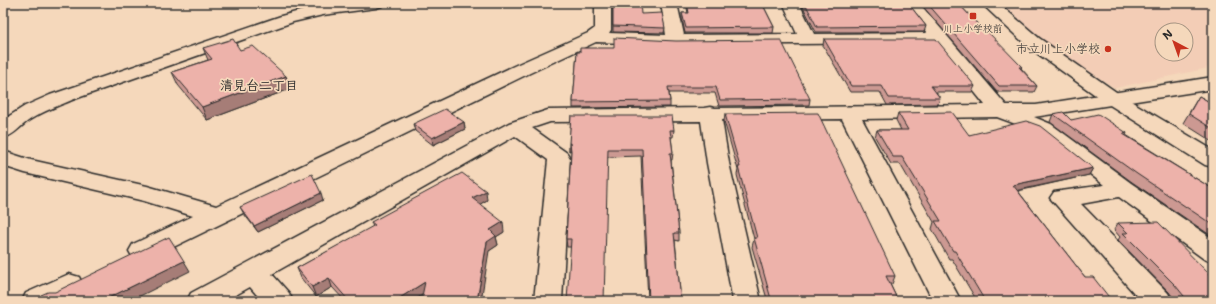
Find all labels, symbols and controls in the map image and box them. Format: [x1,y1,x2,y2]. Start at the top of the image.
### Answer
marker: 川上小学校前 [968,11,978,21]
place label: 川上小学校前 [943,22,1003,35]
north arrow [1154,22,1194,62]
text: N [1160,26,1176,43]
place label: 市立川上小学校 [1016,41,1100,57]
marker: 市立川上小学校 [1103,44,1113,54]
district label: 清見台二丁目 [220,77,298,94]

